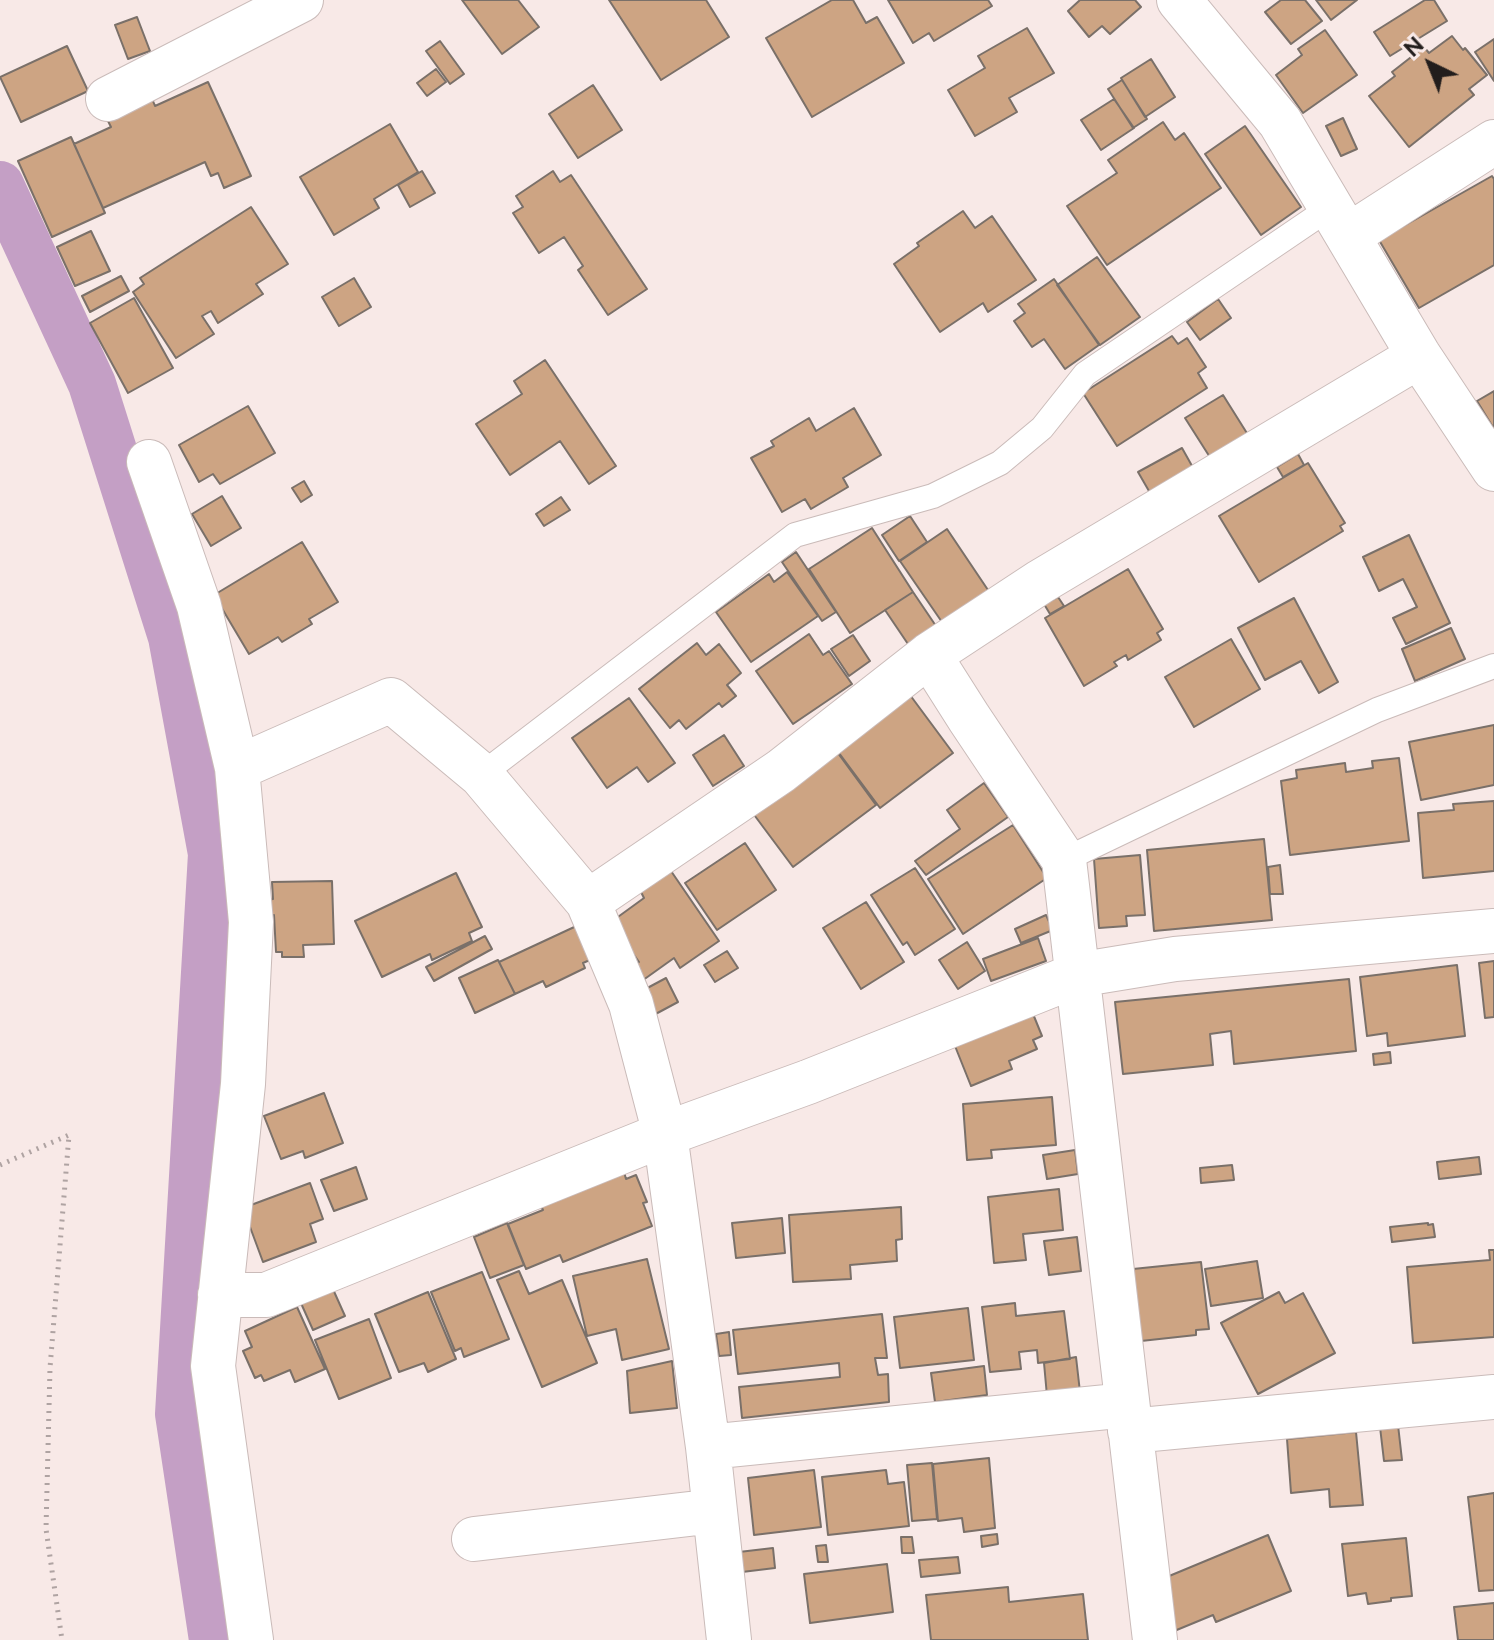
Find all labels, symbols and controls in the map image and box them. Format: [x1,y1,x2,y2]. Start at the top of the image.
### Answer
north arrow [1390,24,1470,104]
text: N [1399,31,1429,62]

